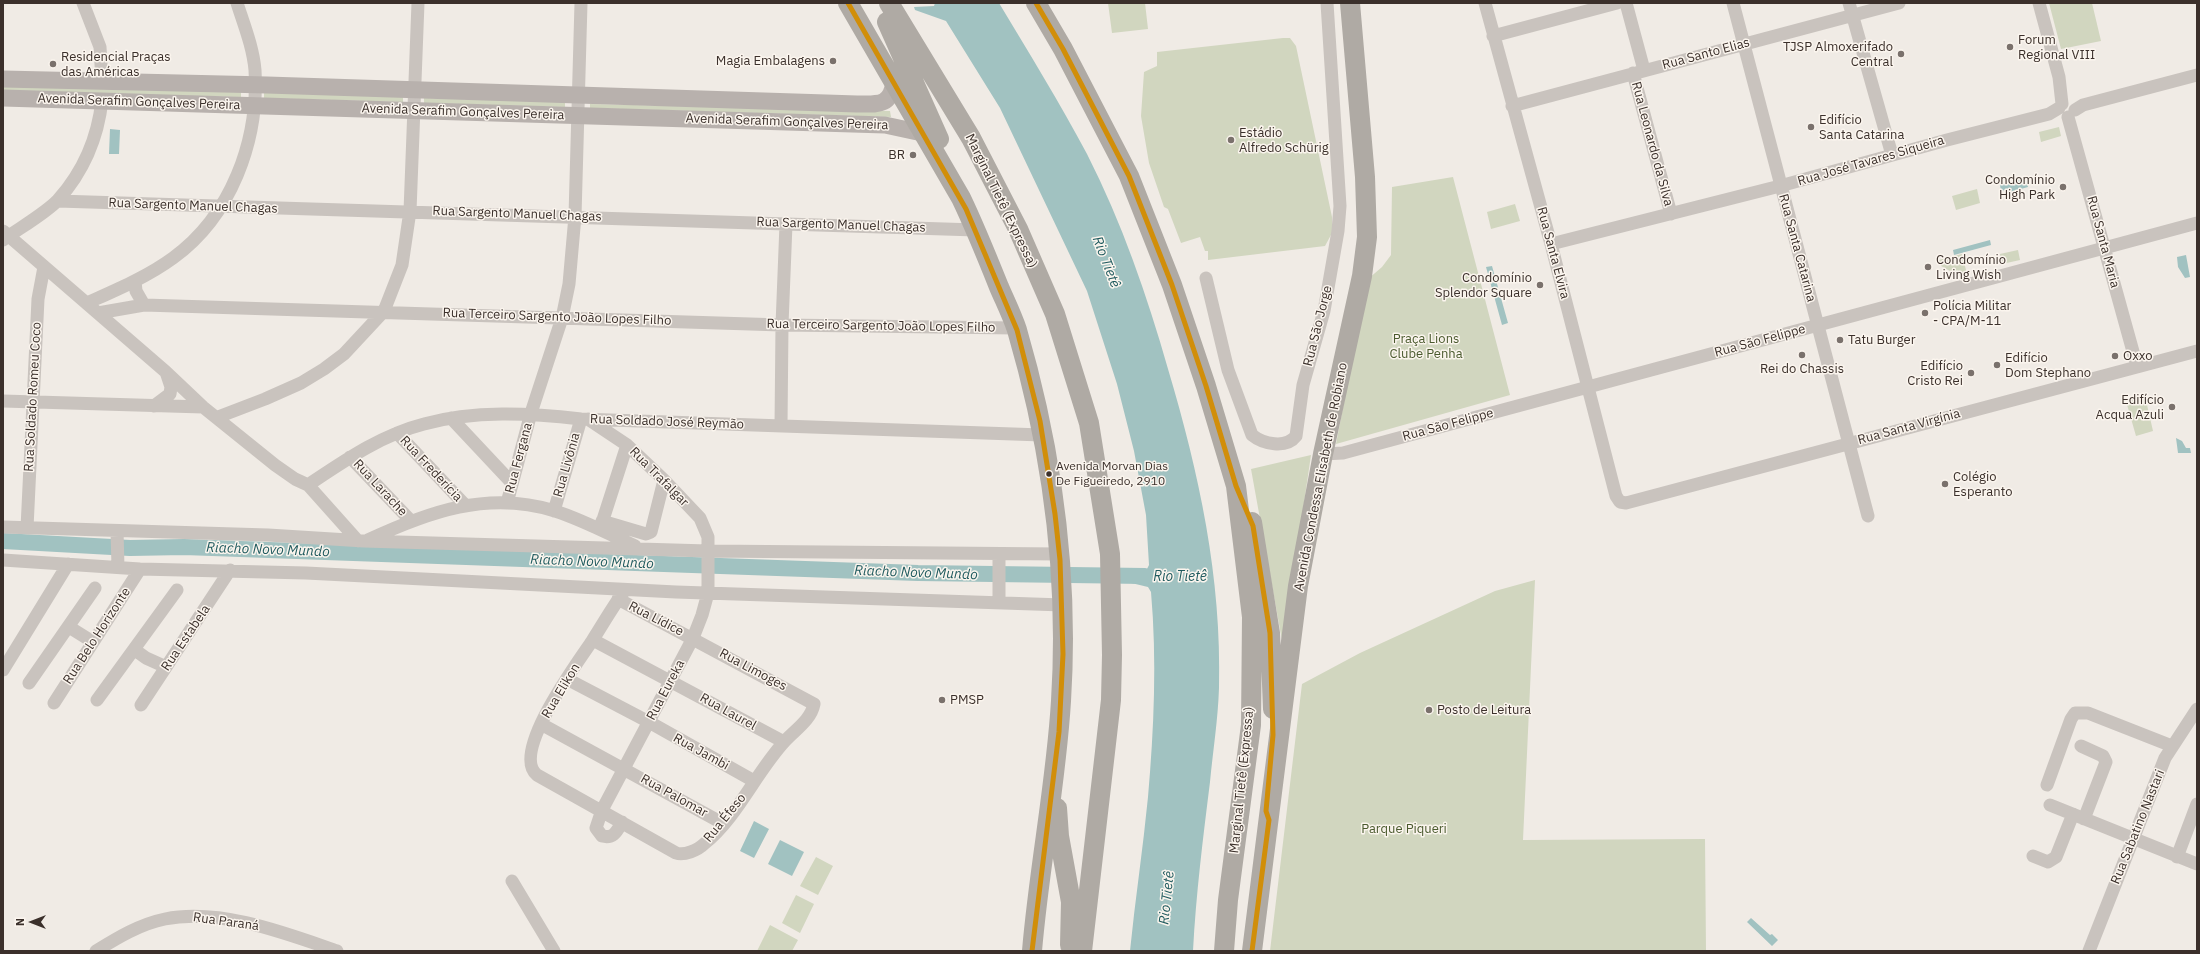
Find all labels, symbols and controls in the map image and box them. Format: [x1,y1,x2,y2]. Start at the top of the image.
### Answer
place label: Forum Regional VIII [2018,32,2095,63]
street label: Rua Santo Elias [1660,35,1752,73]
place label: TJSP Almoxerifado Central [1783,39,1893,70]
marker: Forum Regional VIII [2005,42,2015,52]
place label: Residencial Praças das Américas [61,49,170,80]
marker: TJSP Almoxerifado Central [1896,49,1906,59]
place label: Magia Embalagens [716,53,825,69]
marker: Magia Embalagens [828,56,838,66]
marker: Residencial Praças das Américas [48,59,58,69]
street label: Rua Leonardo da Silva [1628,80,1676,208]
street label: Avenida Serafim Gonçalves Pereira [37,91,241,113]
street label: Avenida Serafim Gonçalves Pereira [361,101,565,123]
street label: Avenida Serafim Gonçalves Pereira [685,111,889,133]
place label: Edifício Santa Catarina [1819,112,1904,143]
marker: Edifício Santa Catarina [1806,122,1816,132]
place label: Estádio Alfredo Schürig [1239,125,1329,156]
street label: Marginal Tietê (Expressa) [962,131,1040,271]
street label: Rua José Tavares Siqueira [1796,133,1946,189]
marker: Estádio Alfredo Schürig [1226,135,1236,145]
place label: BR [888,147,905,163]
marker: BR [908,150,918,160]
place label: Condomínio High Park [1985,172,2055,203]
marker: Condomínio High Park [2058,182,2068,192]
street label: Rua Santa Catarina [1775,192,1819,304]
street label: Rua Santa Maria [2083,194,2123,290]
street label: Rua Sargento Manuel Chagas [108,195,278,217]
street label: Rua Sargento Manuel Chagas [432,203,602,225]
street label: Rua Santa Elvira [1533,205,1573,301]
street label: Rua Sargento Manuel Chagas [756,214,926,236]
water label: Rio Tietê [1089,234,1123,290]
place label: Condomínio Living Wish [1936,252,2006,283]
marker: Condomínio Living Wish [1923,262,1933,272]
place label: Condomínio Splendor Square [1435,270,1532,301]
marker: Condomínio Splendor Square [1535,280,1545,290]
street label: Rua São Jorge [1300,284,1336,368]
place label: Polícia Militar - CPA/M-11 [1933,298,2011,329]
street label: Rua Terceiro Sargento João Lopes Filho [442,305,672,329]
marker: Polícia Militar - CPA/M-11 [1920,308,1930,318]
street label: Rua Terceiro Sargento João Lopes Filho [766,316,996,336]
street label: Rua São Felippe [1713,321,1807,361]
street label: Rua Soldado Romeu Coco [21,322,45,472]
park label: Praça Lions Clube Penha [1389,331,1463,362]
place label: Tatu Burger [1848,332,1916,348]
marker: Tatu Burger [1835,335,1845,345]
place label: Oxxo [2123,348,2153,364]
marker: Rei do Chassis [1797,350,1807,360]
place label: Edifício Dom Stephano [2005,350,2091,381]
marker: Oxxo [2110,351,2120,361]
place label: Edifício Cristo Rei [1907,358,1963,389]
marker: Edifício Dom Stephano [1992,360,2002,370]
street label: Avenida Condessa Elisabeth de Robiano [1291,361,1351,593]
place label: Rei do Chassis [1760,361,1844,377]
marker: Edifício Cristo Rei [1966,368,1976,378]
place label: Edifício Acqua Azuli [2096,392,2164,423]
marker: Edifício Acqua Azuli [2167,402,2177,412]
street label: Rua São Felippe [1401,405,1495,445]
street label: Rua Santa Virgínia [1856,406,1962,448]
street label: Rua Soldado José Reymão [590,412,744,432]
street label: Rua Fergana [502,421,536,495]
street label: Rua Livônia [550,431,584,499]
street label: Rua Frederícia [397,433,465,505]
street label: Rua Trafalgar [626,444,692,510]
street label: Rua Larache [350,456,410,520]
place label: Avenida Morvan Dias De Figueiredo, 2910 [1056,460,1168,488]
marker: Avenida Morvan Dias De Figueiredo, 2910 [1044,469,1054,479]
place label: Colégio Esperanto [1953,469,2012,500]
marker: Colégio Esperanto [1940,479,1950,489]
water label: Riacho Novo Mundo [206,539,330,561]
water label: Riacho Novo Mundo [530,551,654,573]
water label: Riacho Novo Mundo [854,562,978,584]
water label: Rio Tietê [1153,569,1207,585]
street label: Rua Belo Horizonte [60,585,134,687]
street label: Rua Lídice [626,598,686,640]
street label: Rua Estabela [158,602,214,674]
street label: Rua Limoges [717,646,789,694]
street label: Rua Eureka [644,657,688,723]
street label: Rua Elikon [539,661,583,721]
street label: Rua Laurel [697,690,759,734]
place label: PMSP [950,692,984,708]
marker: PMSP [937,695,947,705]
place label: Posto de Leitura [1437,702,1531,718]
marker: Posto de Leitura [1424,705,1434,715]
street label: Marginal Tietê (Expressa) [1227,706,1257,854]
street label: Rua Jambi [670,730,732,774]
street label: Rua Sabatino Nastari [2108,767,2168,887]
street label: Rua Palomar [638,771,710,821]
street label: Rua Éfeso [701,790,749,846]
park label: Parque Piqueri [1361,821,1447,837]
water label: Rio Tietê [1156,870,1178,926]
north arrow [12,902,52,942]
street label: Rua Paraná [192,910,260,934]
text: N [13,918,27,926]

